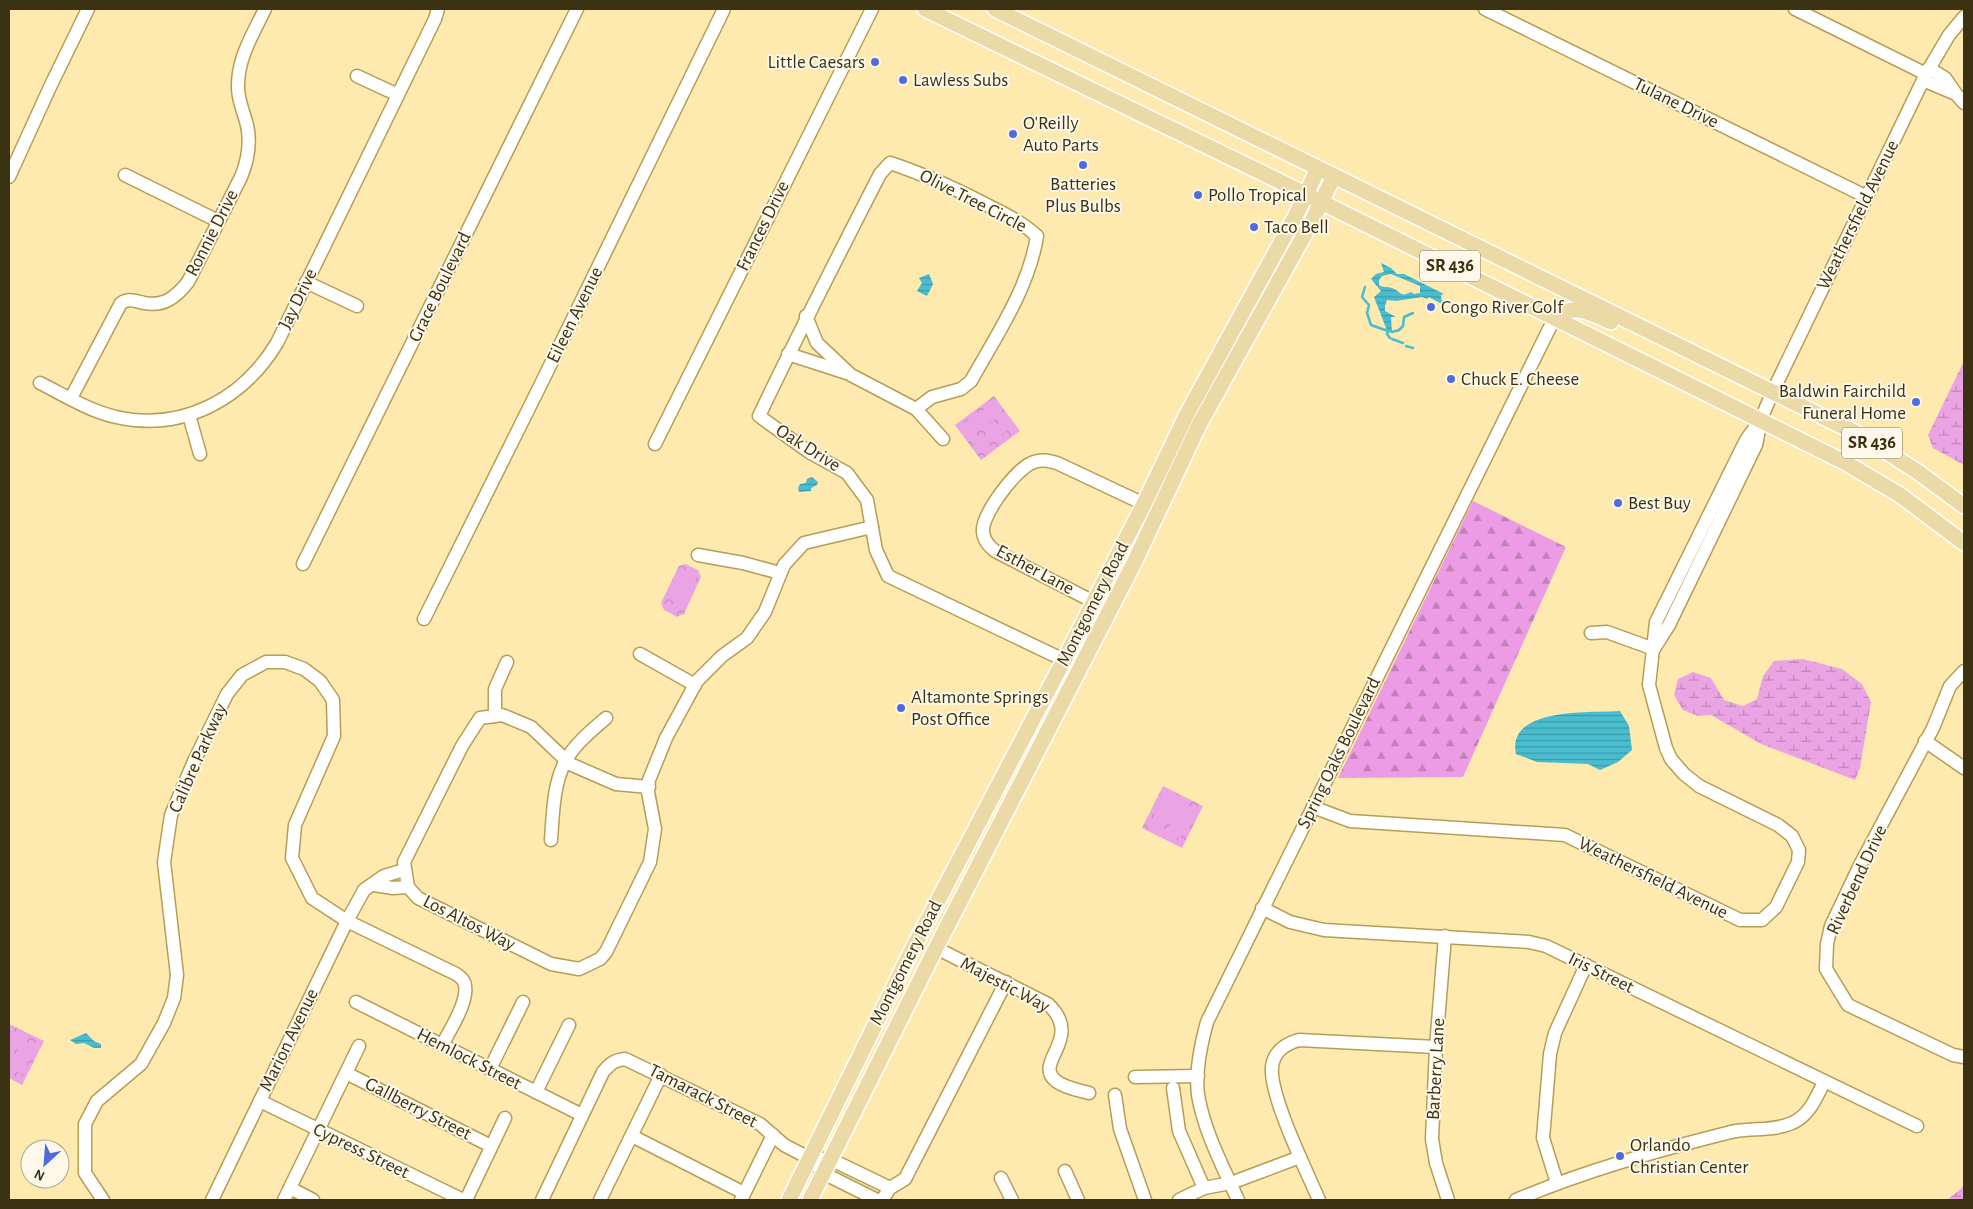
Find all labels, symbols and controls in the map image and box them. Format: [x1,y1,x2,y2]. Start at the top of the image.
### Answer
place label: Little Caesars [768,53,865,72]
marker: Little Caesars [869,56,881,68]
place label: Lawless Subs [913,71,1008,90]
marker: Lawless Subs [897,74,909,86]
street label: Tulane Drive [1630,74,1722,132]
place label: O'Reilly Auto Parts [1023,114,1099,155]
marker: O'Reilly Auto Parts [1007,128,1019,140]
street label: Weathersfield Avenue [1814,137,1902,293]
marker: Batteries Plus Bulbs [1077,159,1089,171]
street label: Olive Tree Circle [916,166,1030,236]
place label: Batteries Plus Bulbs [1045,175,1121,216]
street label: Frances Drive [733,178,793,274]
place label: Pollo Tropical [1208,186,1307,205]
street label: Ronnie Drive [182,187,242,279]
marker: Pollo Tropical [1192,189,1204,201]
place label: Taco Bell [1264,218,1329,237]
marker: Taco Bell [1248,221,1260,233]
street label: Grace Boulevard [405,229,475,345]
road number: SR 436 [1420,250,1480,282]
street label: Eileen Avenue [544,264,606,366]
street label: Jay Drive [275,266,321,332]
place label: Congo River Golf [1441,298,1564,317]
marker: Congo River Golf [1425,301,1437,313]
place label: Chuck E. Cheese [1461,370,1579,389]
marker: Chuck E. Cheese [1445,373,1457,385]
place label: Baldwin Fairchild Funeral Home [1779,382,1906,423]
marker: Baldwin Fairchild Funeral Home [1910,396,1922,408]
street label: Oak Drive [772,421,844,475]
road number: SR 436 [1842,428,1902,458]
place label: Best Buy [1628,494,1691,513]
marker: Best Buy [1612,497,1624,509]
street label: Montgomery Road [1053,539,1133,669]
street label: Esther Lane [993,542,1077,598]
street label: Spring Oaks Boulevard [1294,674,1384,832]
place label: Altamonte Springs Post Office [911,688,1048,729]
street label: Calibre Parkway [165,700,231,816]
marker: Altamonte Springs Post Office [895,702,907,714]
street label: Riverbend Drive [1823,822,1891,938]
street label: Weathersfield Avenue [1575,834,1731,922]
street label: Los Altos Way [420,892,518,954]
street label: Montgomery Road [866,898,946,1028]
street label: Iris Street [1565,949,1637,997]
street label: Majestic Way [957,954,1053,1016]
street label: Marion Avenue [256,986,322,1094]
street label: Barberry Lane [1424,1017,1448,1121]
street label: Hemlock Street [414,1025,524,1093]
street label: Tamarack Street [646,1061,760,1131]
street label: Gallberry Street [362,1074,474,1144]
street label: Cypress Street [310,1120,412,1182]
place label: Orlando Christian Center [1630,1136,1748,1177]
north arrow [20,1139,70,1189]
marker: Orlando Christian Center [1614,1150,1626,1162]
text: N [32,1166,47,1183]

